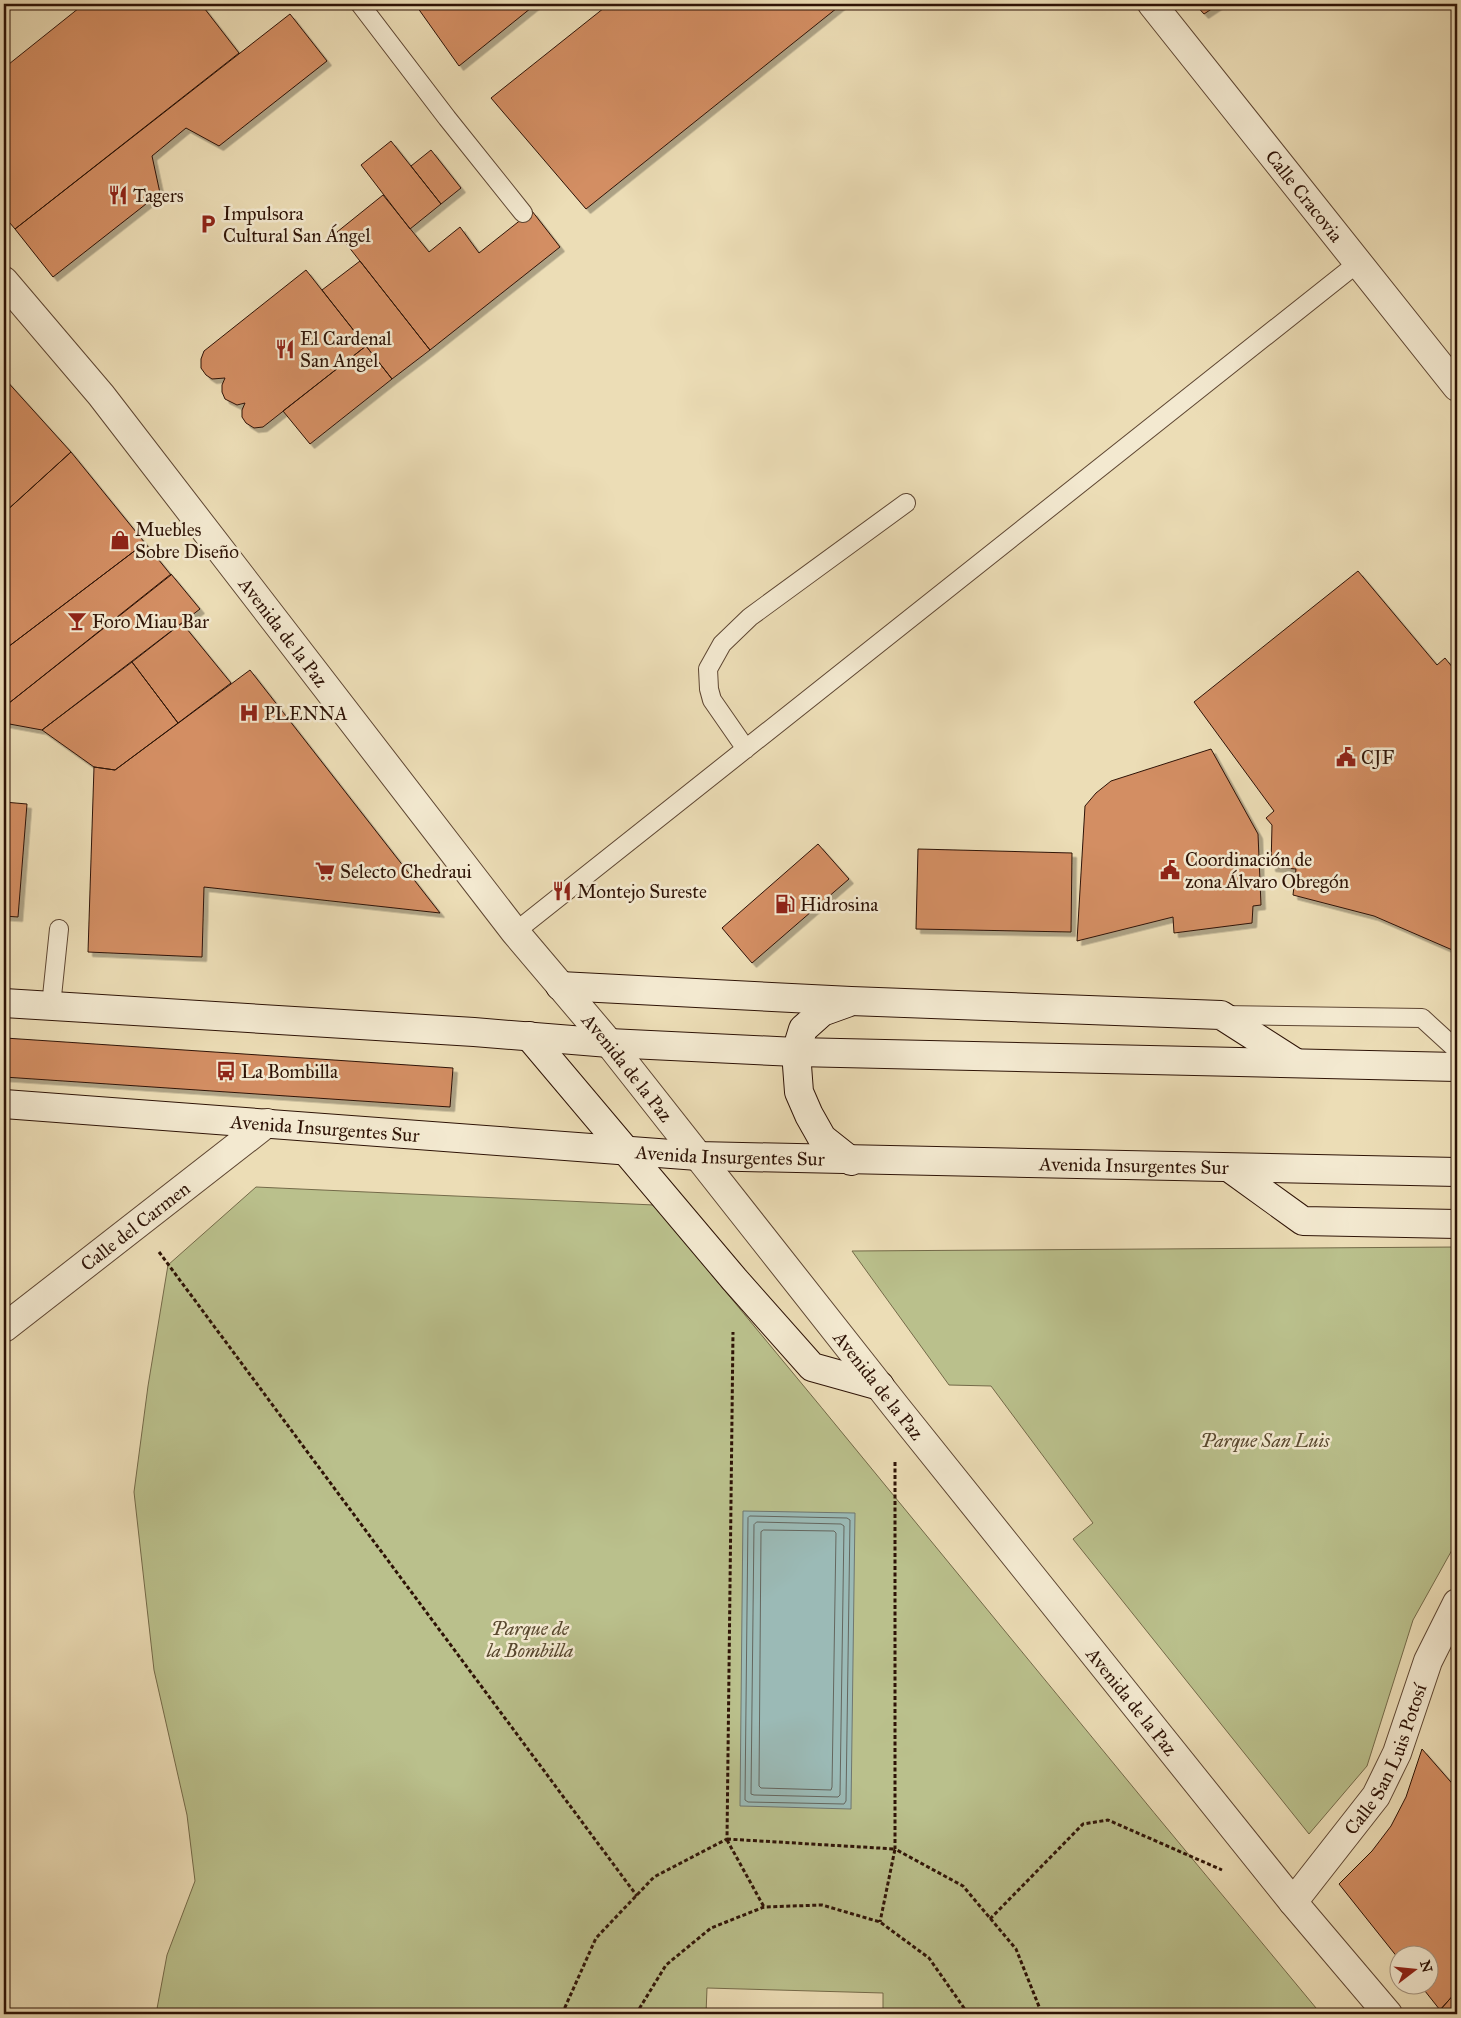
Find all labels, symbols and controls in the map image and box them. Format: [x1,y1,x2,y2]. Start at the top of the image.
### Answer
street label: Calle Cracovia [1261,145,1349,247]
restaurant icon: Tagers [107,184,129,206]
place label: Tagers [133,184,184,208]
place label: Impulsora Cultural San Ángel [223,202,372,248]
parking icon: Impulsora Cultural San Ángel [197,213,219,235]
place label: El Cardenal San Angel [300,327,393,373]
restaurant icon: El Cardenal San Angel [274,338,296,360]
place label: Muebles Sobre Diseño [135,518,239,563]
shop icon: Muebles Sobre Diseño [109,529,131,551]
street label: Avenida de la Paz [233,572,333,692]
bar icon: Foro Miau Bar [66,610,88,632]
place label: Foro Miau Bar [92,610,210,633]
hospital icon: PLENNA [238,702,260,724]
place label: PLENNA [264,702,348,725]
public building icon: CJF [1335,746,1357,768]
place label: CJF [1361,746,1395,770]
place label: Coordinación de zona Álvaro Obregón [1185,848,1349,894]
public building icon: Coordinación de zona Álvaro Obregón [1159,859,1181,881]
supermarket icon: Selecto Chedraui [314,860,336,882]
place label: Selecto Chedraui [340,860,472,883]
restaurant icon: Montejo Sureste [551,880,573,902]
place label: Montejo Sureste [577,880,707,903]
fuel station icon: Hidrosina [774,893,796,915]
place label: Hidrosina [800,893,879,916]
street label: Avenida de la Paz [576,1008,678,1127]
bus stop icon: La Bombilla [215,1060,237,1082]
place label: La Bombilla [241,1060,339,1083]
street label: Avenida Insurgentes Sur [229,1110,421,1147]
street label: Avenida Insurgentes Sur [634,1140,826,1171]
street label: Avenida Insurgentes Sur [1038,1152,1230,1179]
street label: Calle del Carmen [76,1177,194,1276]
street label: Avenida de la Paz [828,1326,929,1445]
park label: Parque San Luis [1201,1429,1330,1452]
park label: Parque de la Bombilla [486,1617,573,1662]
street label: Avenida de la Paz [1081,1642,1182,1761]
street label: Calle San Luis Potosí [1339,1680,1432,1839]
north arrow [1388,1946,1438,1996]
text: N [1416,1959,1436,1975]

